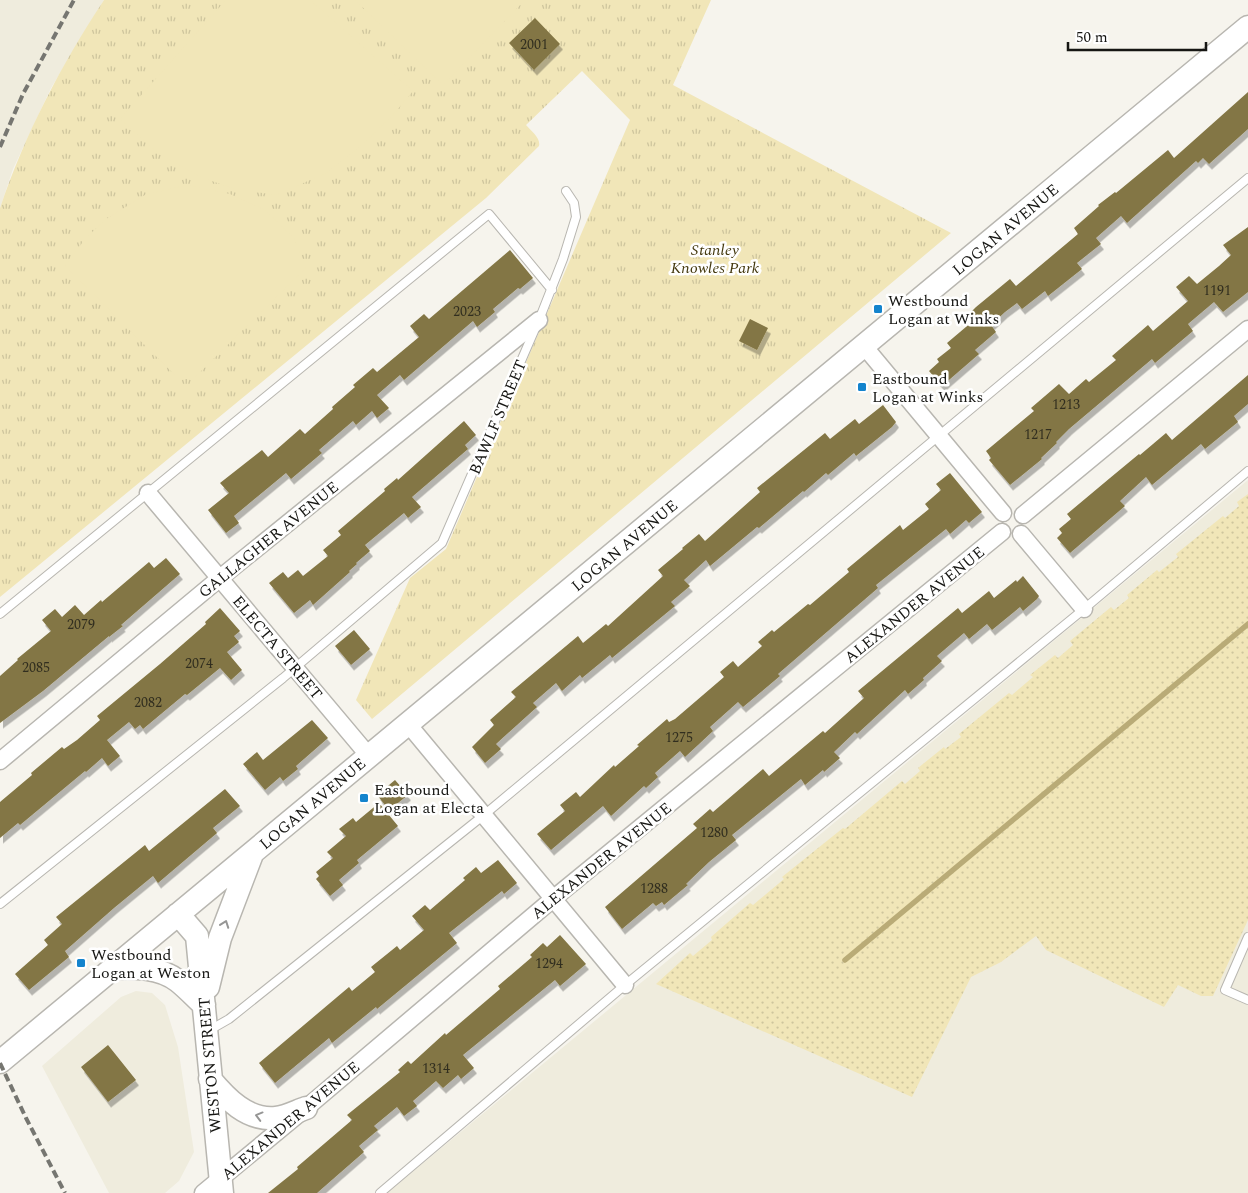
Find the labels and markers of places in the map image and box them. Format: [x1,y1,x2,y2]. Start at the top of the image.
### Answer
place label: Westbound Logan at Winks [888,289,999,331]
marker: Westbound Logan at Winks [872,303,884,315]
place label: Eastbound Logan at Winks [872,367,983,409]
marker: Eastbound Logan at Winks [856,381,868,393]
place label: Eastbound Logan at Electa [374,778,484,820]
marker: Eastbound Logan at Electa [358,792,370,804]
place label: Westbound Logan at Weston [91,943,210,985]
marker: Westbound Logan at Weston [75,957,87,969]

